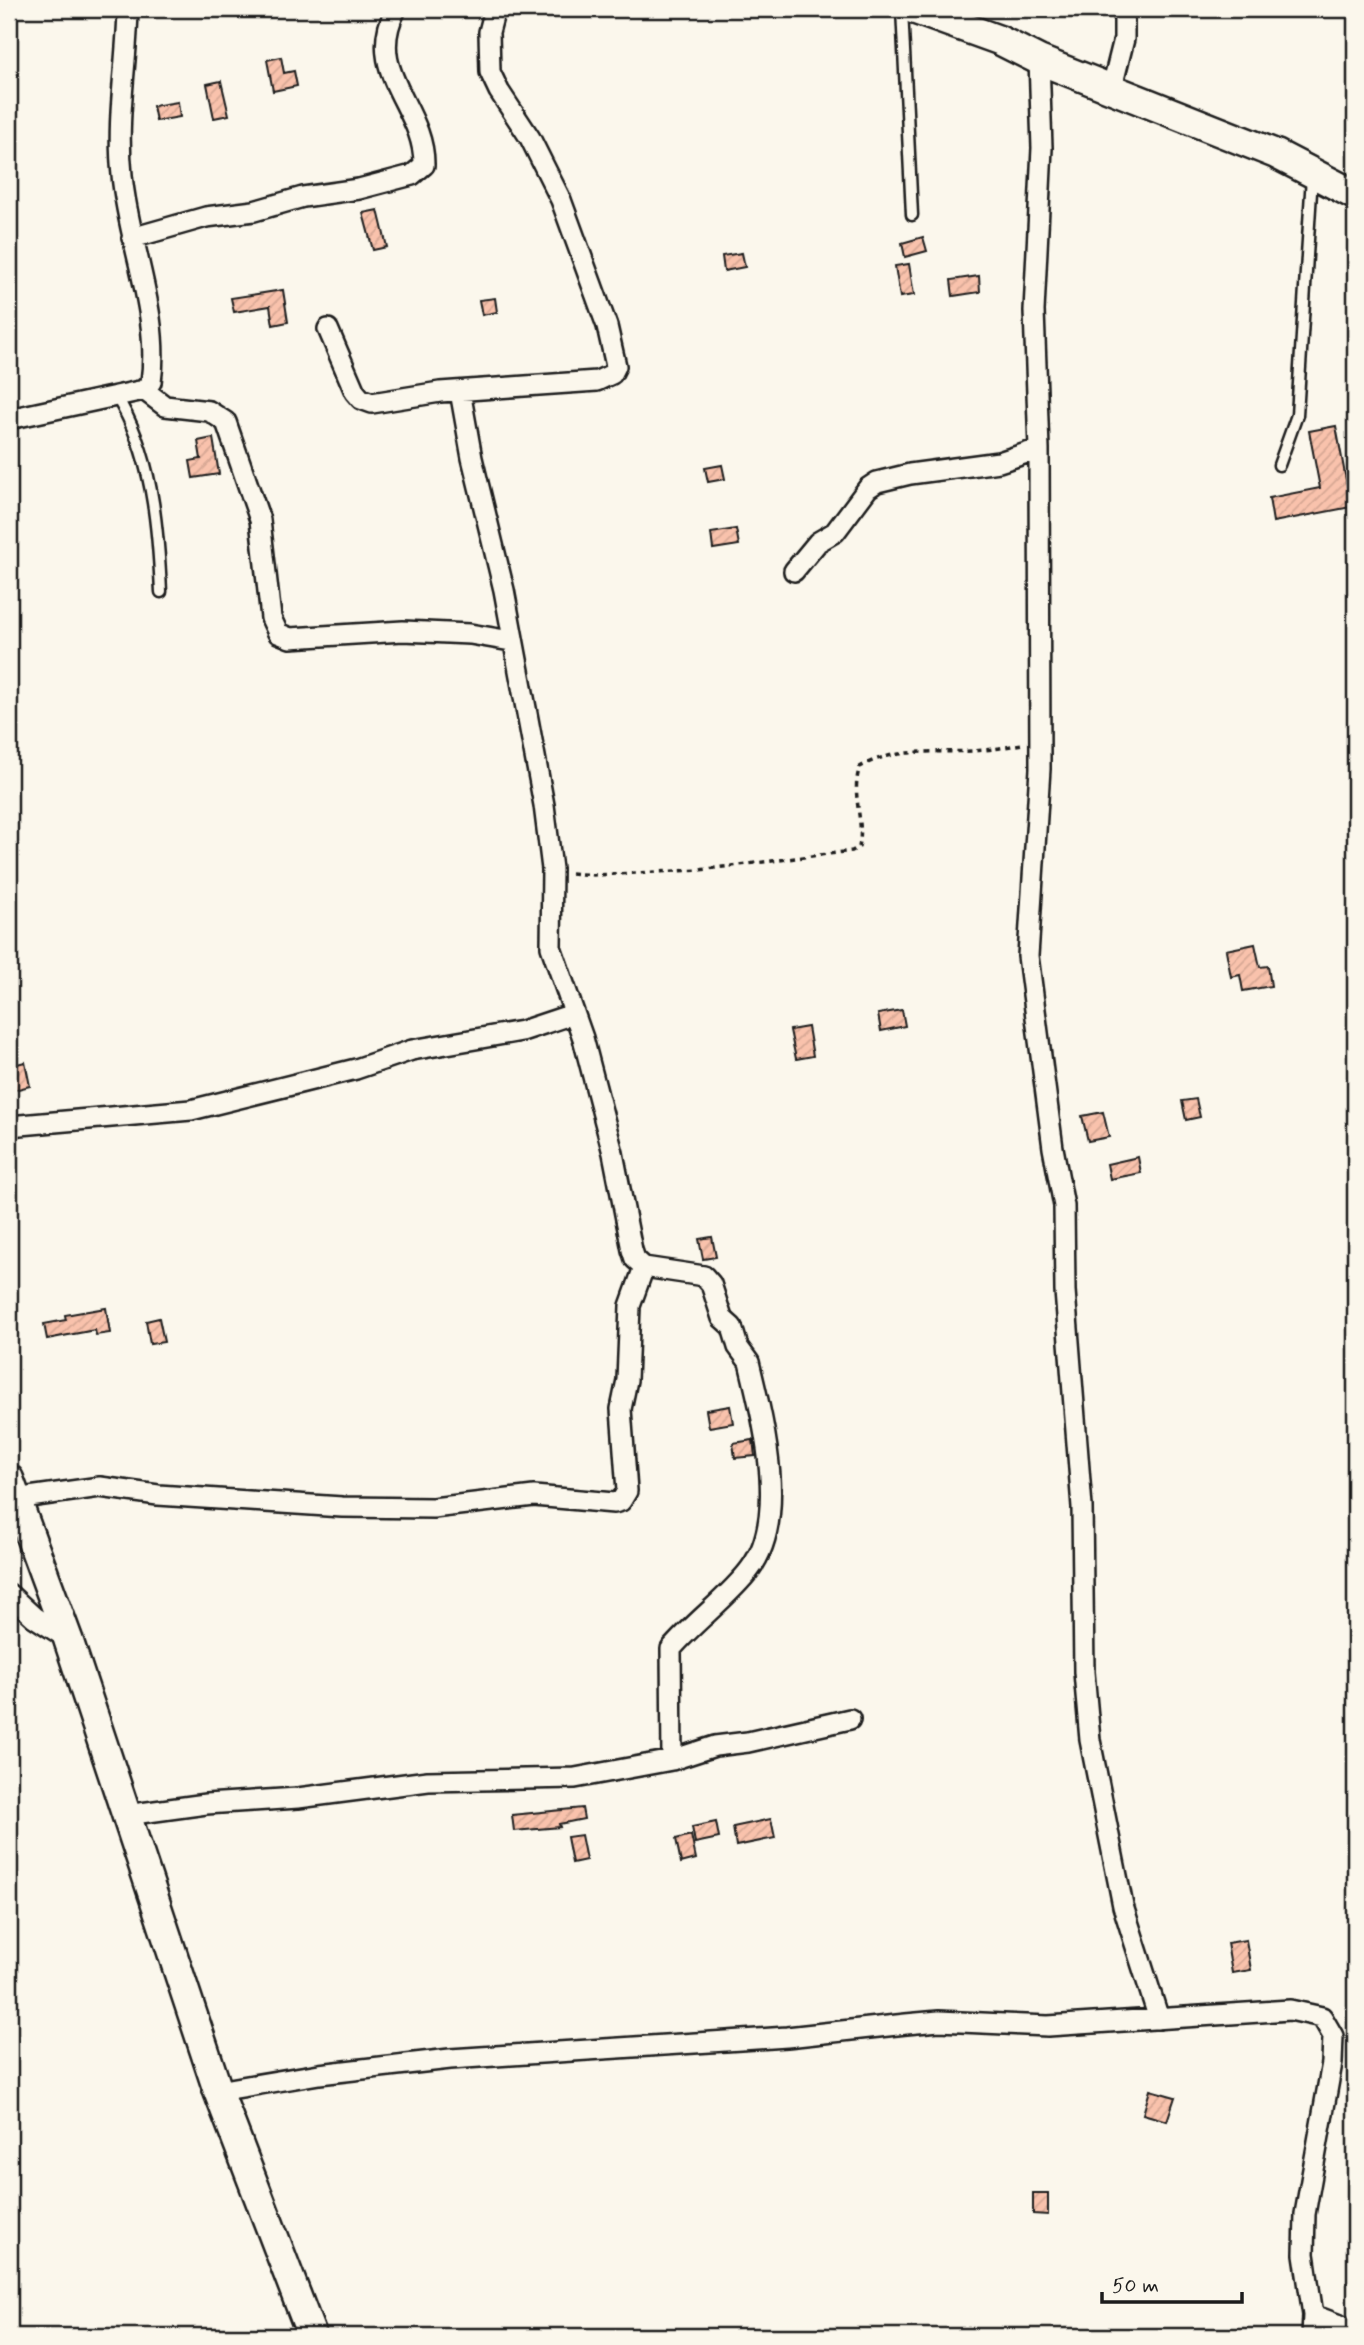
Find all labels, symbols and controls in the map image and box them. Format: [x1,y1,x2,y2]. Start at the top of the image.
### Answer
scale bar [1102,2261,1242,2305]
text: 50 m [1112,2272,1159,2300]

